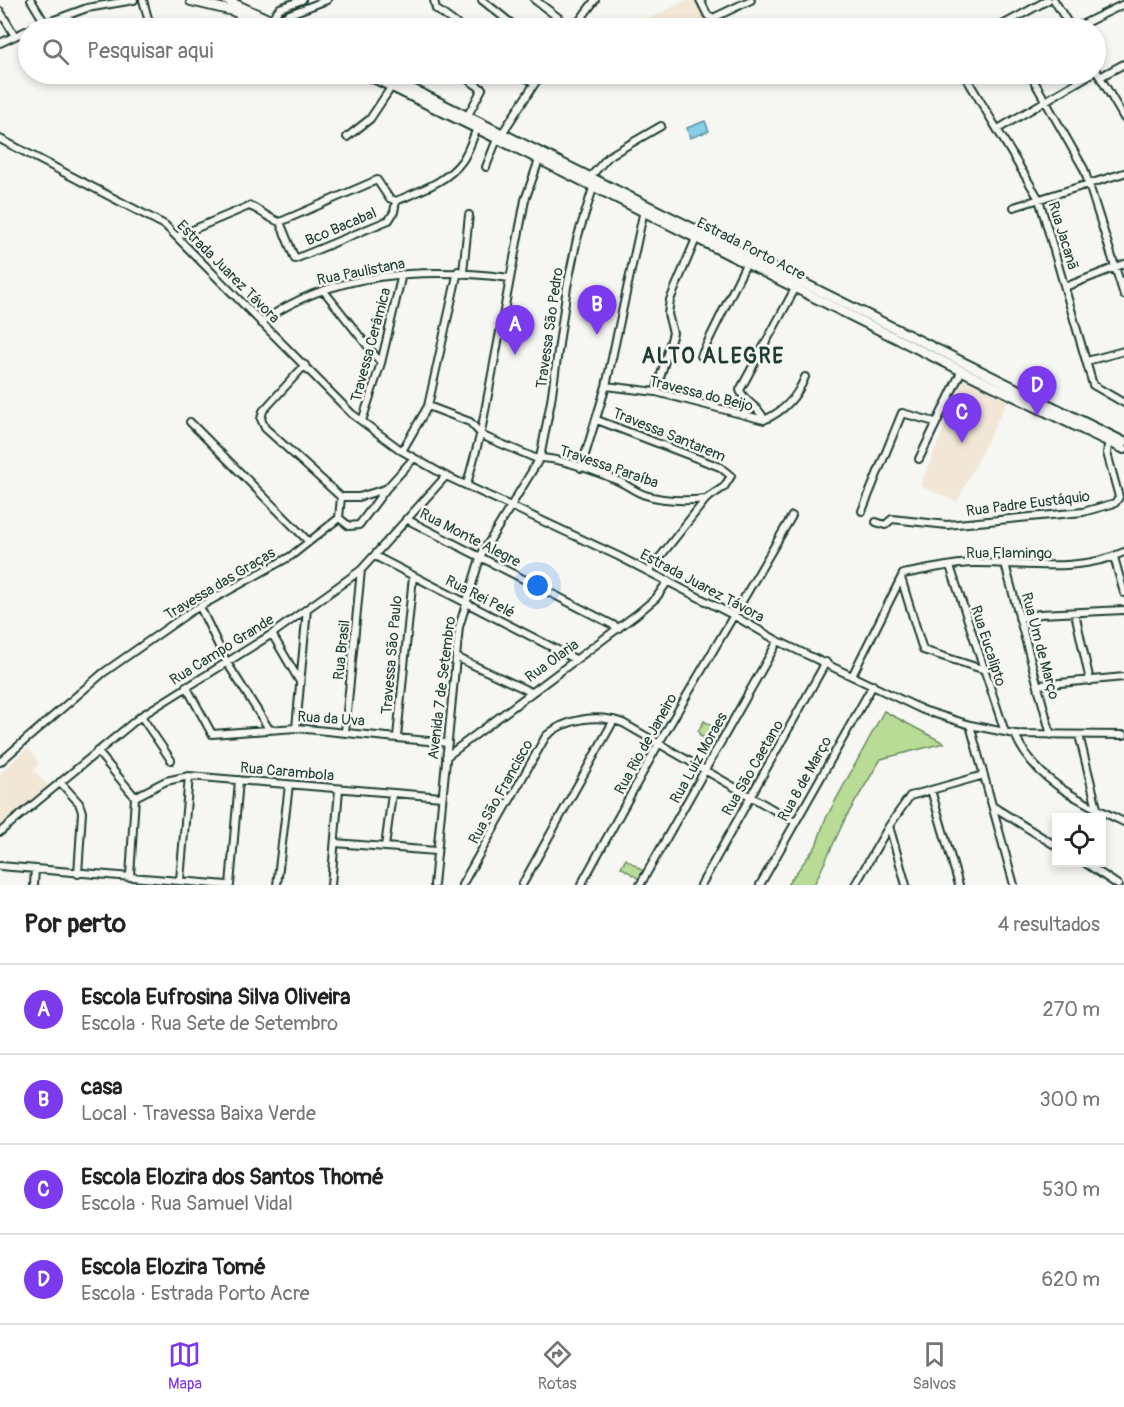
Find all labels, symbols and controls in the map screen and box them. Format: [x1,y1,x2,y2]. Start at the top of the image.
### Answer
search box [18,18,1106,84]
icon: search [39,35,72,68]
text: Pesquisar aqui [87,37,213,65]
street label: Rua Jacanã [1044,199,1082,273]
street label: Bco Bacabal [303,204,379,250]
street label: Estrada Porto Acre [694,213,809,285]
street label: Estrada Juarez Távora [172,216,284,328]
street label: Rua Paulistana [315,254,407,290]
street label: Travessa São Pedro [532,266,568,390]
street label: Travessa Cerâmica [347,286,395,404]
pin: B [578,286,616,335]
pin: A [496,306,534,355]
district label: ALTO ALEGRE [641,343,785,370]
pin: D [1018,366,1056,416]
street label: Travessa do Beijo [647,372,755,416]
pin: C [942,394,982,443]
street label: Travessa Santarem [610,404,728,466]
street label: Travessa Paraíba [557,441,661,493]
street label: Rua Padre Eustáquio [965,487,1091,521]
street label: Rua Monte Alegre [416,504,524,572]
street label: Travessa das Graças [161,543,279,625]
street label: Rua Flamingo [966,544,1052,563]
street label: Estrada Juarez Távora [637,545,767,627]
street label: Rua Rei Pelé [442,571,518,623]
your location [523,571,552,600]
street label: Rua Um de Março [1017,590,1063,702]
street label: Travessa São Paulo [377,595,407,715]
street label: Rua Eucalipto [966,603,1010,689]
street label: Rua Campo Grande [166,610,278,690]
street label: Avenida 7 de Setembro [424,615,460,761]
street label: Rua Brasil [329,619,355,681]
street label: Rua Olaria [522,635,582,687]
street label: Rua Rio de Janeiro [610,690,682,798]
street label: Rua da Uva [297,707,365,731]
street label: Rua Luiz Moraes [666,709,732,807]
street label: Rua São Caetano [718,717,788,819]
street label: Rua 8 de Março [774,733,836,825]
street label: Rua São Francisco [464,737,538,847]
street label: Rua Carambola [239,758,335,786]
map controls [1052,813,1106,867]
button: locate [1052,813,1106,867]
text: Por perto [24,908,126,940]
text: 4 resultados [998,912,1100,937]
text: Escola Eufrosina Silva Oliveira [81,983,351,1011]
text: A [37,997,50,1022]
text: 270 m [1042,997,1100,1022]
text: Escola · Rua Sete de Setembro [81,1011,338,1036]
text: casa [81,1073,122,1101]
text: B [38,1087,49,1112]
text: 300 m [1039,1087,1100,1112]
text: Local · Travessa Baixa Verde [81,1101,316,1126]
text: Escola Elozira dos Santos Thomé [81,1163,384,1191]
text: C [37,1177,50,1202]
text: 530 m [1042,1177,1100,1202]
text: Escola · Rua Samuel Vidal [81,1191,293,1216]
text: Escola Elozira Tomé [81,1253,266,1281]
text: D [37,1267,50,1292]
text: 620 m [1041,1267,1100,1292]
text: Escola · Estrada Porto Acre [81,1281,310,1306]
tab: Mapa [168,1338,202,1394]
tab: Rotas [538,1338,577,1394]
tab: Salvos [913,1338,956,1394]

